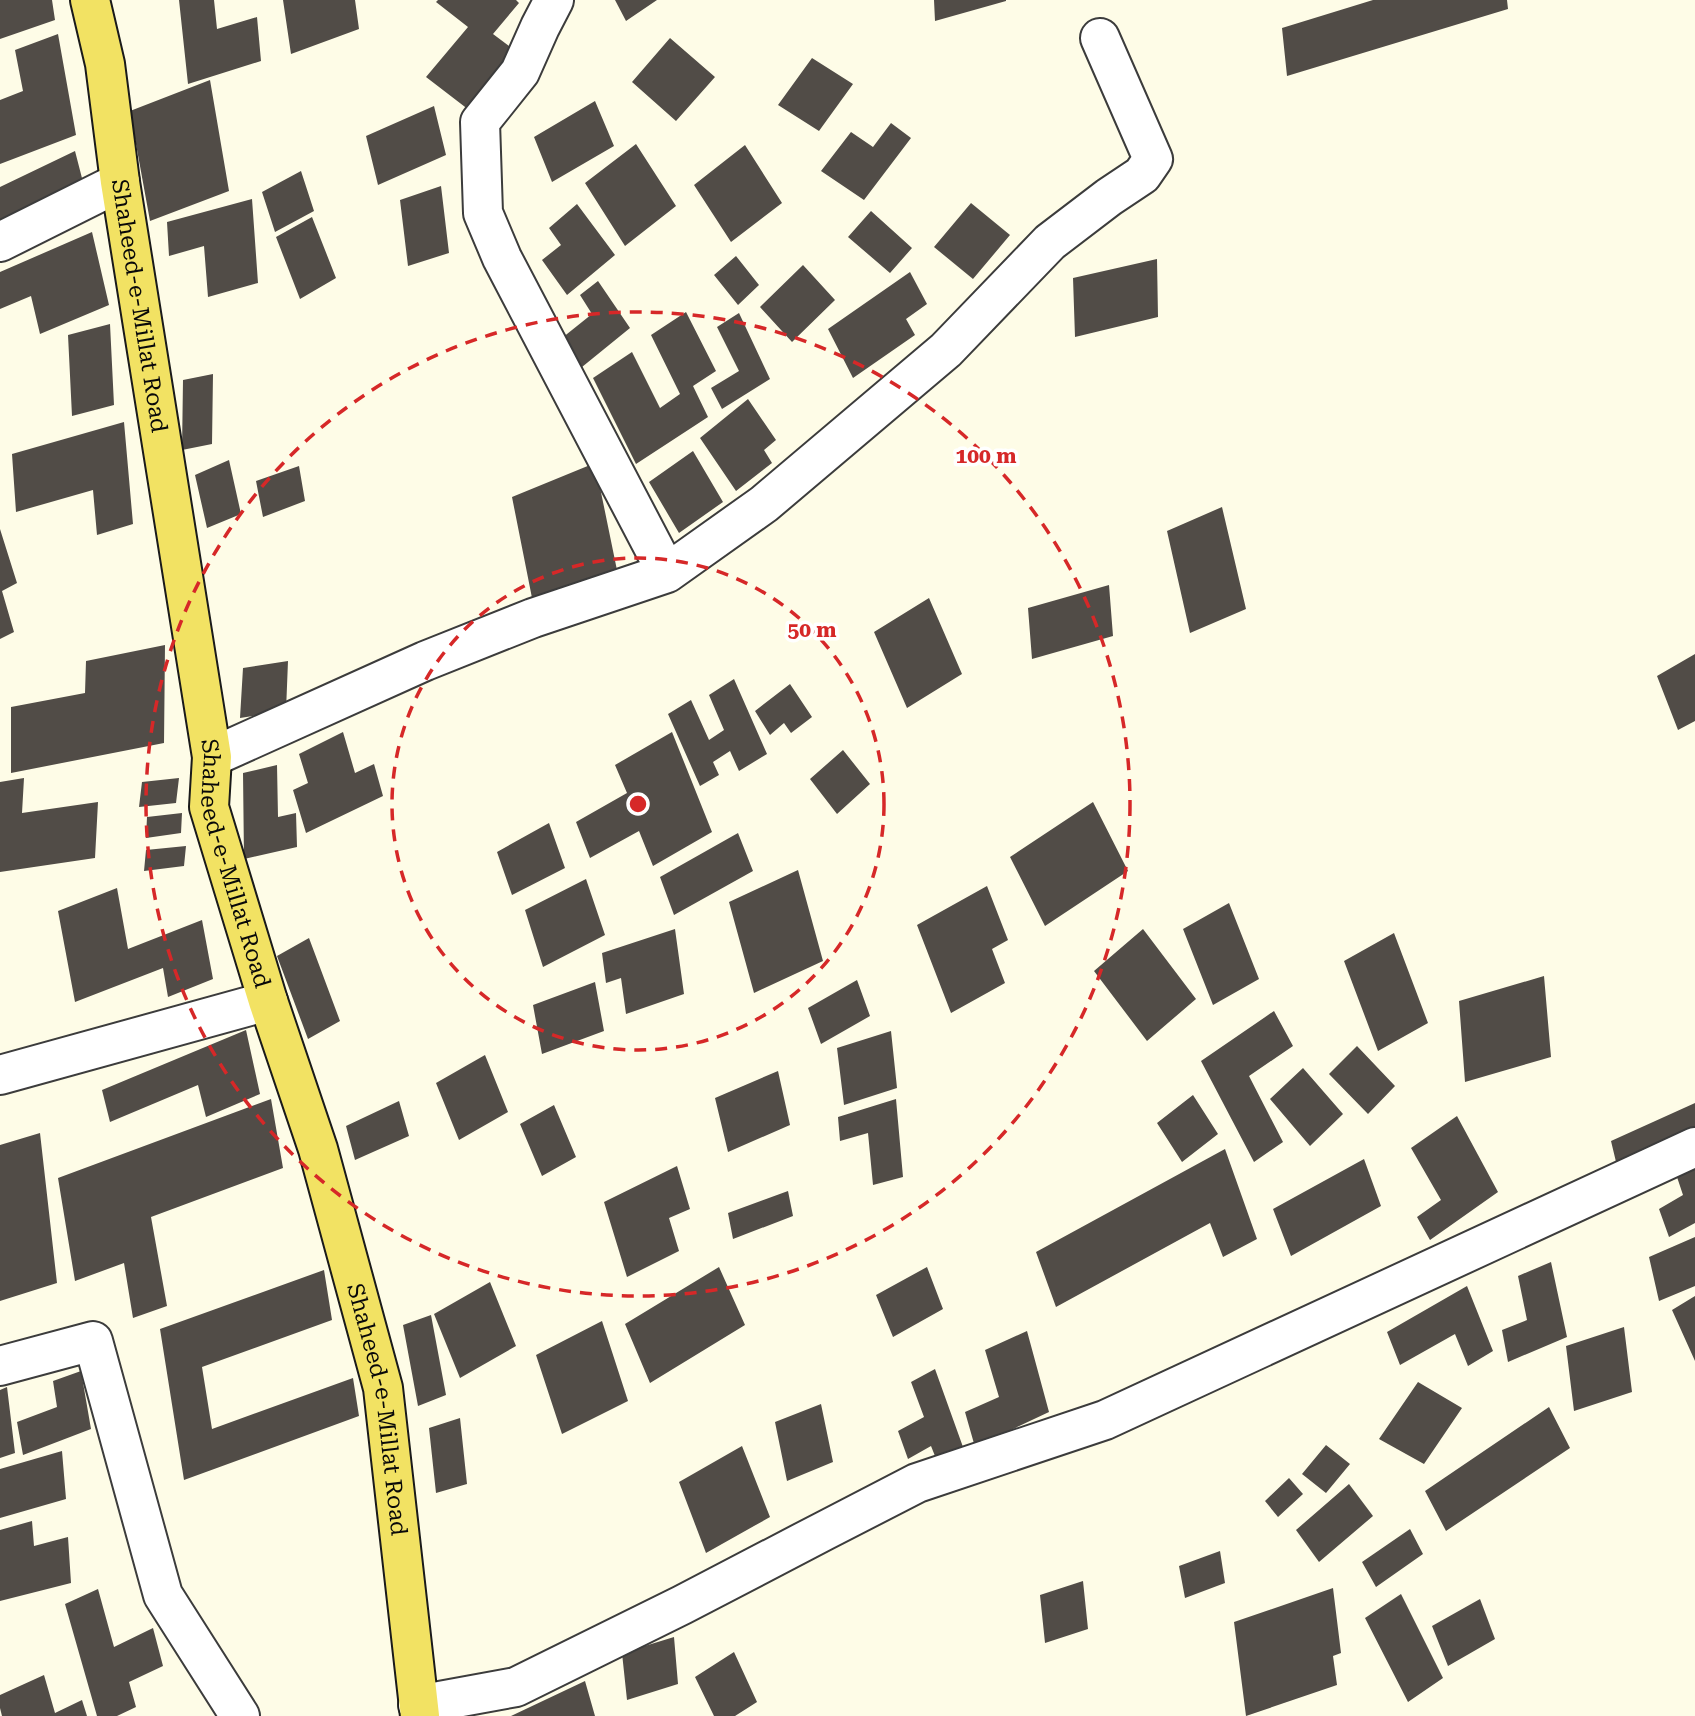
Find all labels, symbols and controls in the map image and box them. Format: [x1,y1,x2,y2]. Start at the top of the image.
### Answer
street label: Shaheed-e-Millat Road [106,177,173,435]
text: 100 m [956,444,1016,468]
text: 50 m [787,618,837,642]
street label: Shaheed-e-Millat Road [195,737,276,991]
centre of rings [626,792,650,816]
street label: Shaheed-e-Millat Road [341,1280,413,1537]

